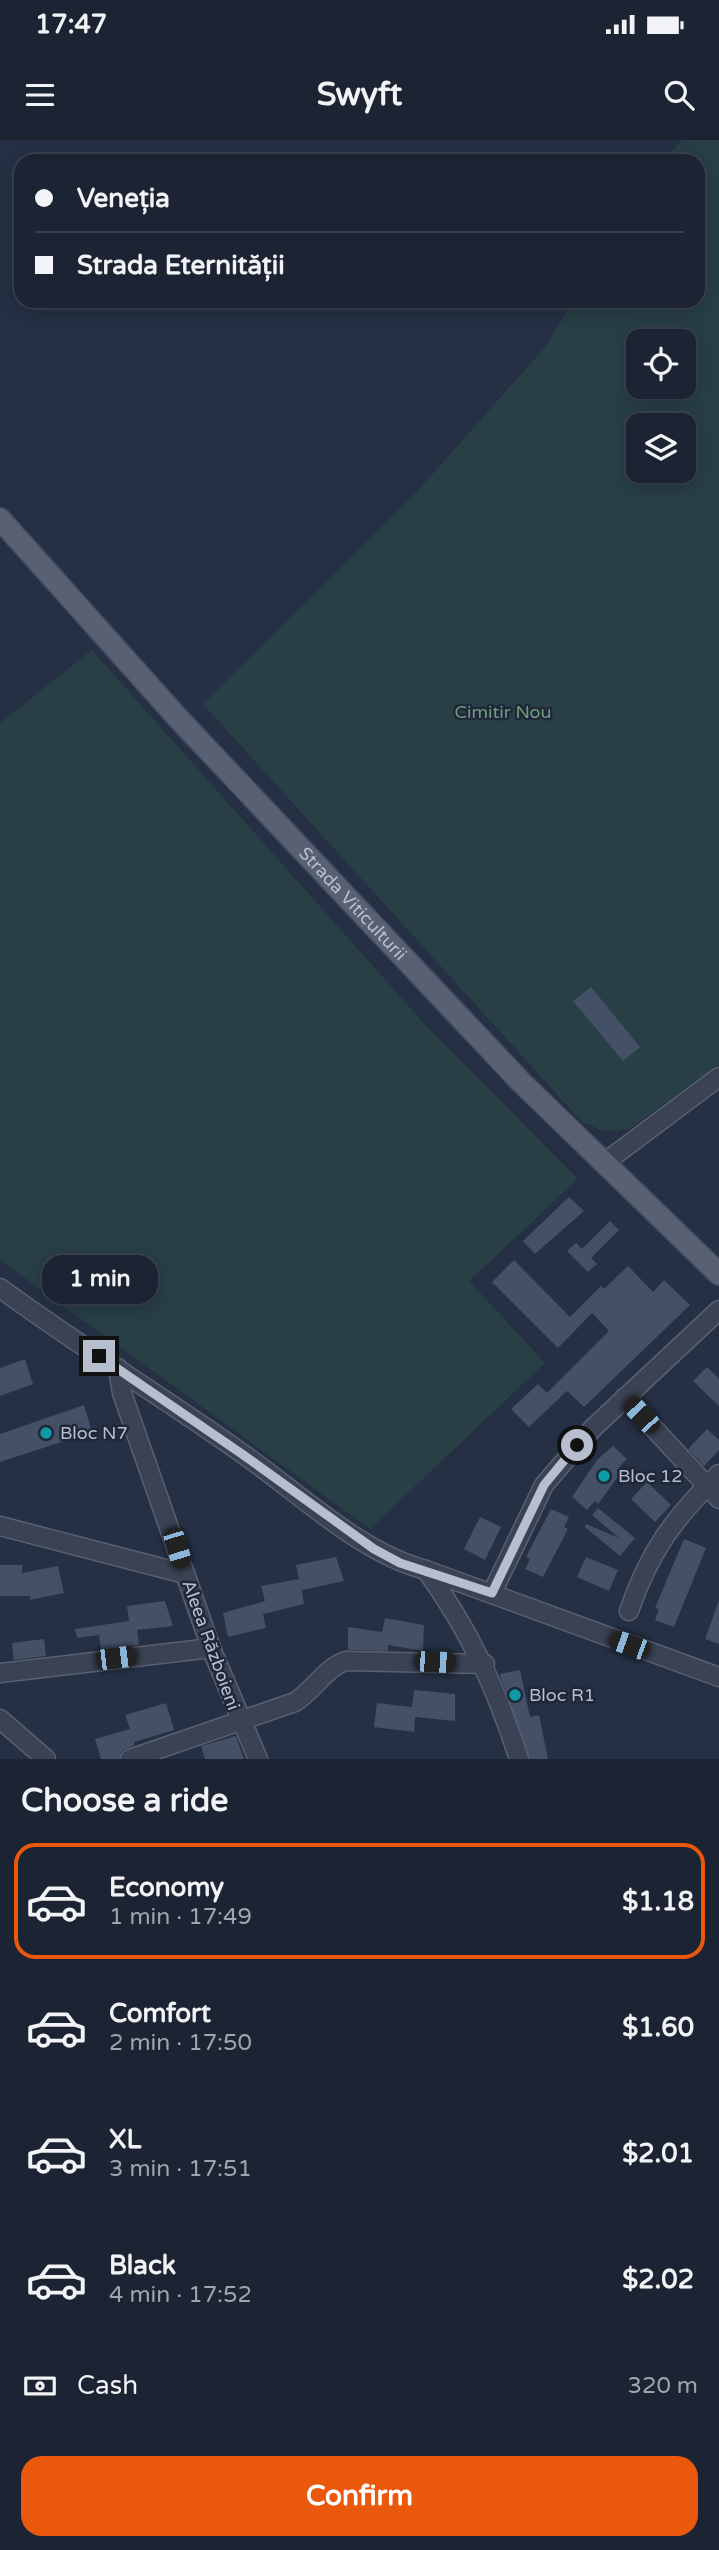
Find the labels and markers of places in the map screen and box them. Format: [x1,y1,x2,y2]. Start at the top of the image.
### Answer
place label: Bloc N7 [60,1422,128,1444]
marker: Bloc N7 [38,1425,54,1441]
place label: Bloc 12 [618,1465,683,1487]
marker: Bloc 12 [596,1468,612,1484]
place label: Bloc R1 [529,1684,595,1706]
marker: Bloc R1 [507,1687,523,1703]

